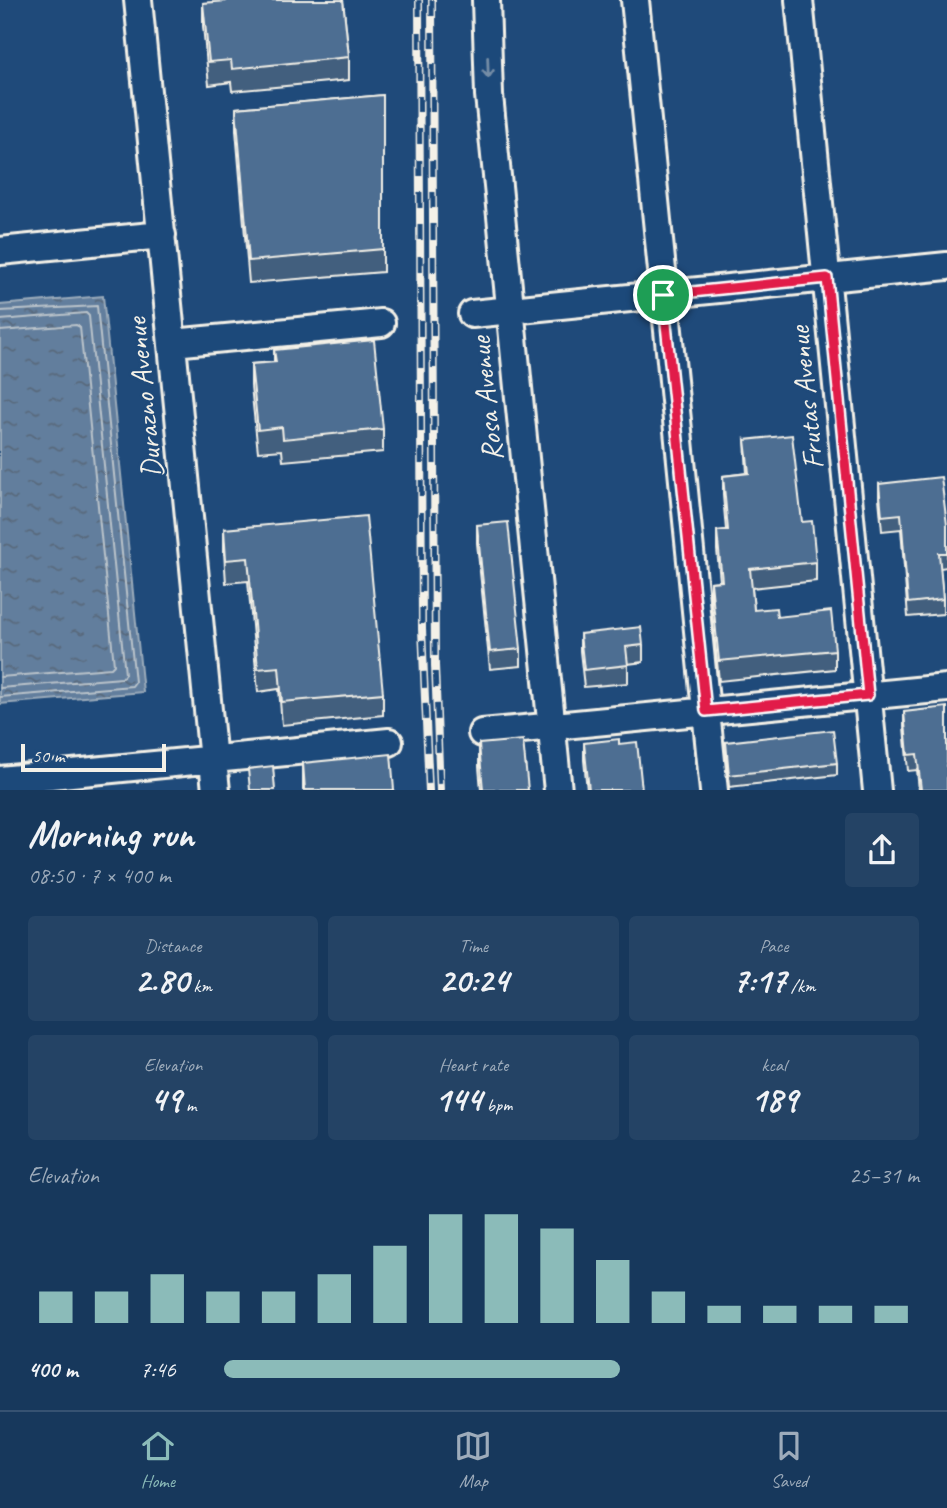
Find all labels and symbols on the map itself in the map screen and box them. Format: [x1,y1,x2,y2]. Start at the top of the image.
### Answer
one-way arrow [482,56,495,79]
pin [633,265,693,325]
street label: Durazno Avenue [116,314,171,480]
street label: Frutas Avenue [779,322,832,471]
street label: Rosa Avenue [460,333,511,463]
scale bar [21,741,166,773]

